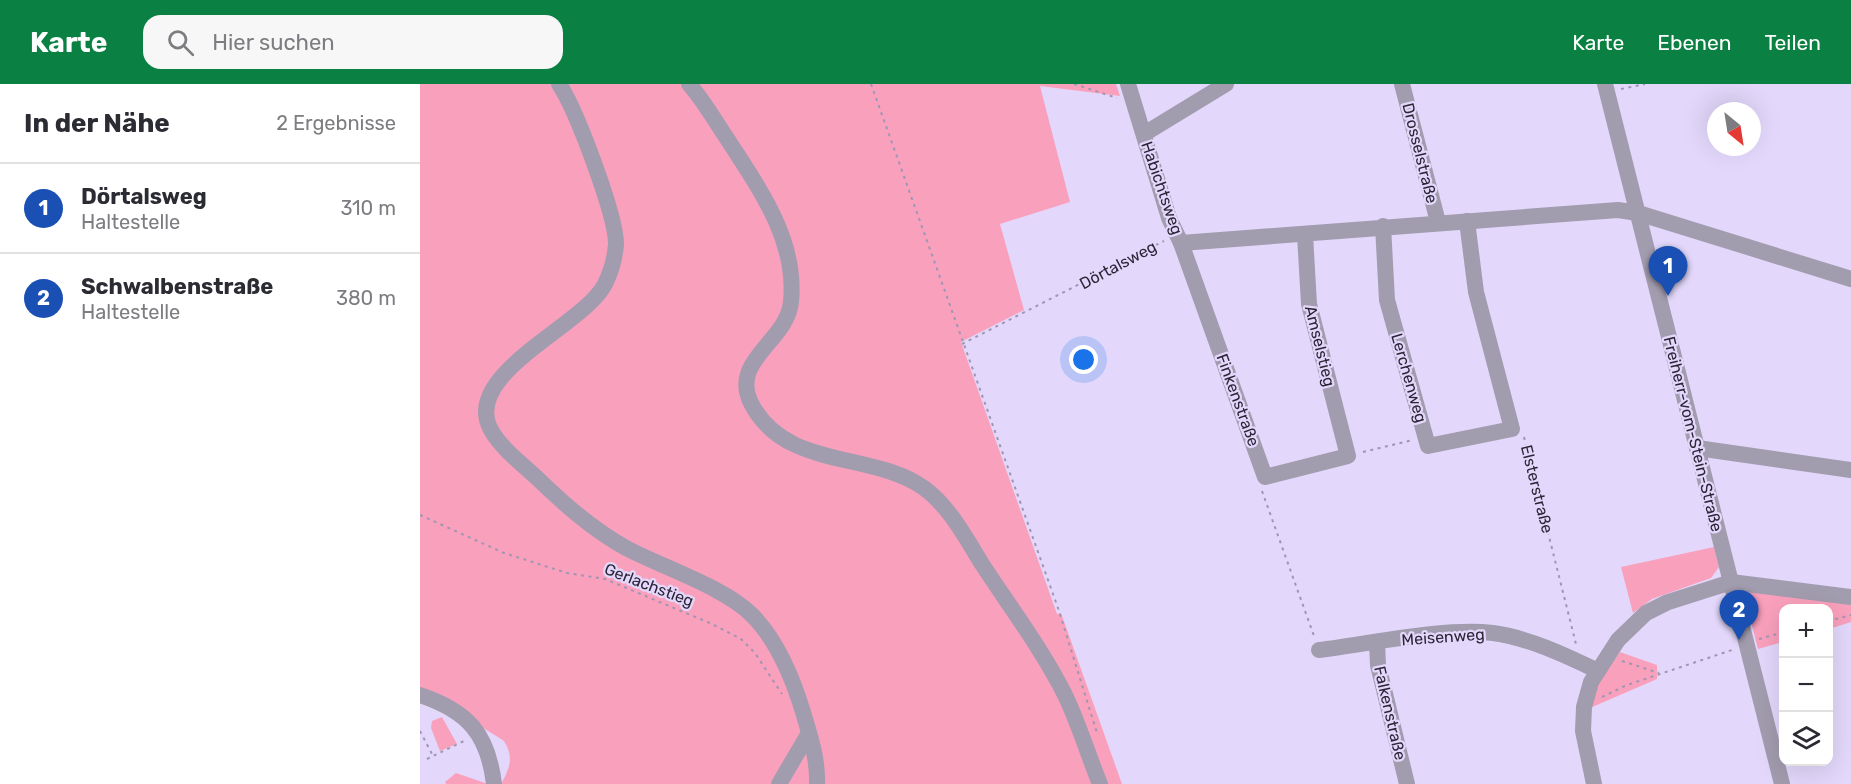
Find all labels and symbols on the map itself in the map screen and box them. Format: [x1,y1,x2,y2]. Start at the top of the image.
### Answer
street label: Drosselstraße [1398,101,1442,205]
north arrow [1707,102,1761,156]
street label: Habichtsweg [1137,139,1187,237]
street label: Dörtalsweg [1076,237,1160,293]
pin: 1 [1648,246,1688,296]
street label: Amselstieg [1301,304,1339,388]
street label: Lerchenweg [1387,331,1431,425]
street label: Freiherr-vom-Stein-Straße [1660,334,1726,534]
your location [1069,345,1098,374]
street label: Finkenstraße [1212,351,1264,449]
street label: Elsterstraße [1517,443,1557,535]
street label: Gerlachstieg [602,559,696,611]
pin: 2 [1720,590,1758,640]
street label: Meisenweg [1401,625,1485,649]
street label: Falkenstraße [1370,664,1410,762]

